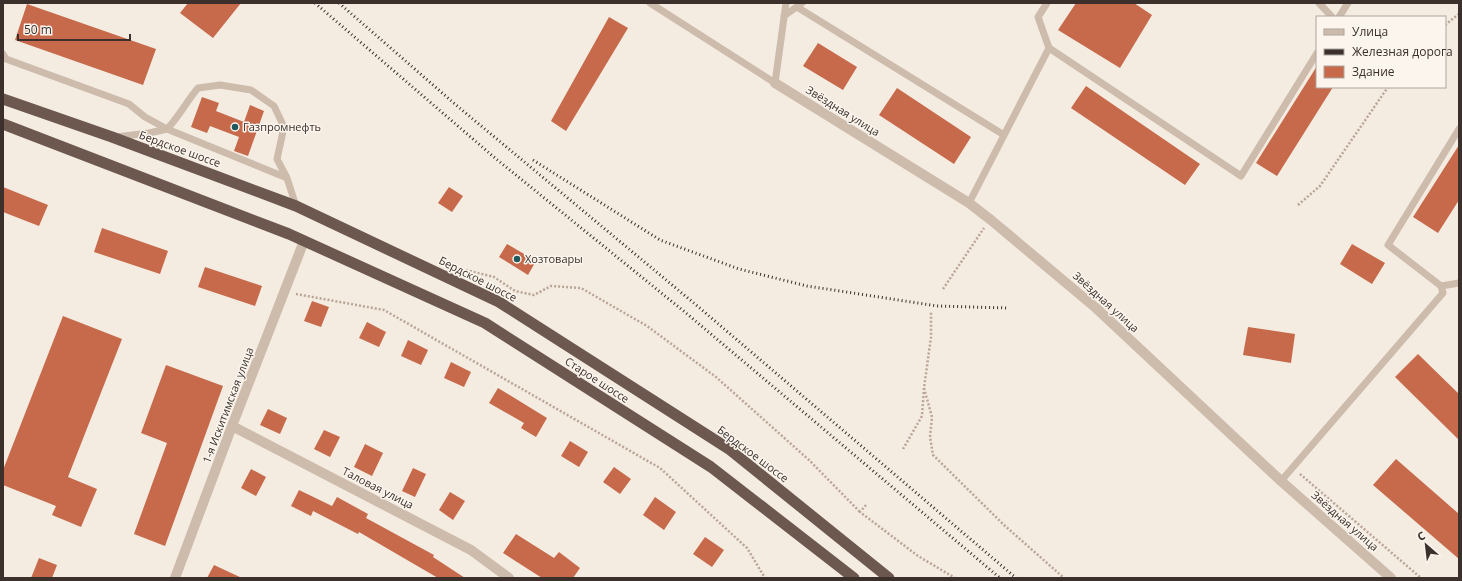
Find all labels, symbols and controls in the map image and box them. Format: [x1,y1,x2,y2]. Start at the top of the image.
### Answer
scale bar [18,16,130,42]
legend [1316,16,1446,88]
text: 50 m [24,21,52,38]
text: Улица [1352,23,1388,40]
text: Железная дорога [1352,43,1453,60]
text: Здание [1352,63,1395,80]
street label: Звёздная улица [804,82,883,139]
place label: Газпромнефть [243,119,321,134]
marker: Газпромнефть [230,122,240,132]
street label: Бердское шоссе [137,127,223,170]
place label: Хозтовары [525,251,583,266]
street label: Бердское шоссе [437,252,520,305]
marker: Хозтовары [512,254,522,264]
street label: Звёздная улица [1070,268,1143,335]
street label: 1-я Искитимская улица [198,345,257,465]
street label: Старое шоссе [562,353,632,406]
street label: Бердское шоссе [715,422,792,485]
street label: Таловая улица [340,463,416,512]
street label: Звёздная улица [1309,487,1382,554]
north arrow [1406,525,1446,565]
text: С [1414,527,1428,544]

